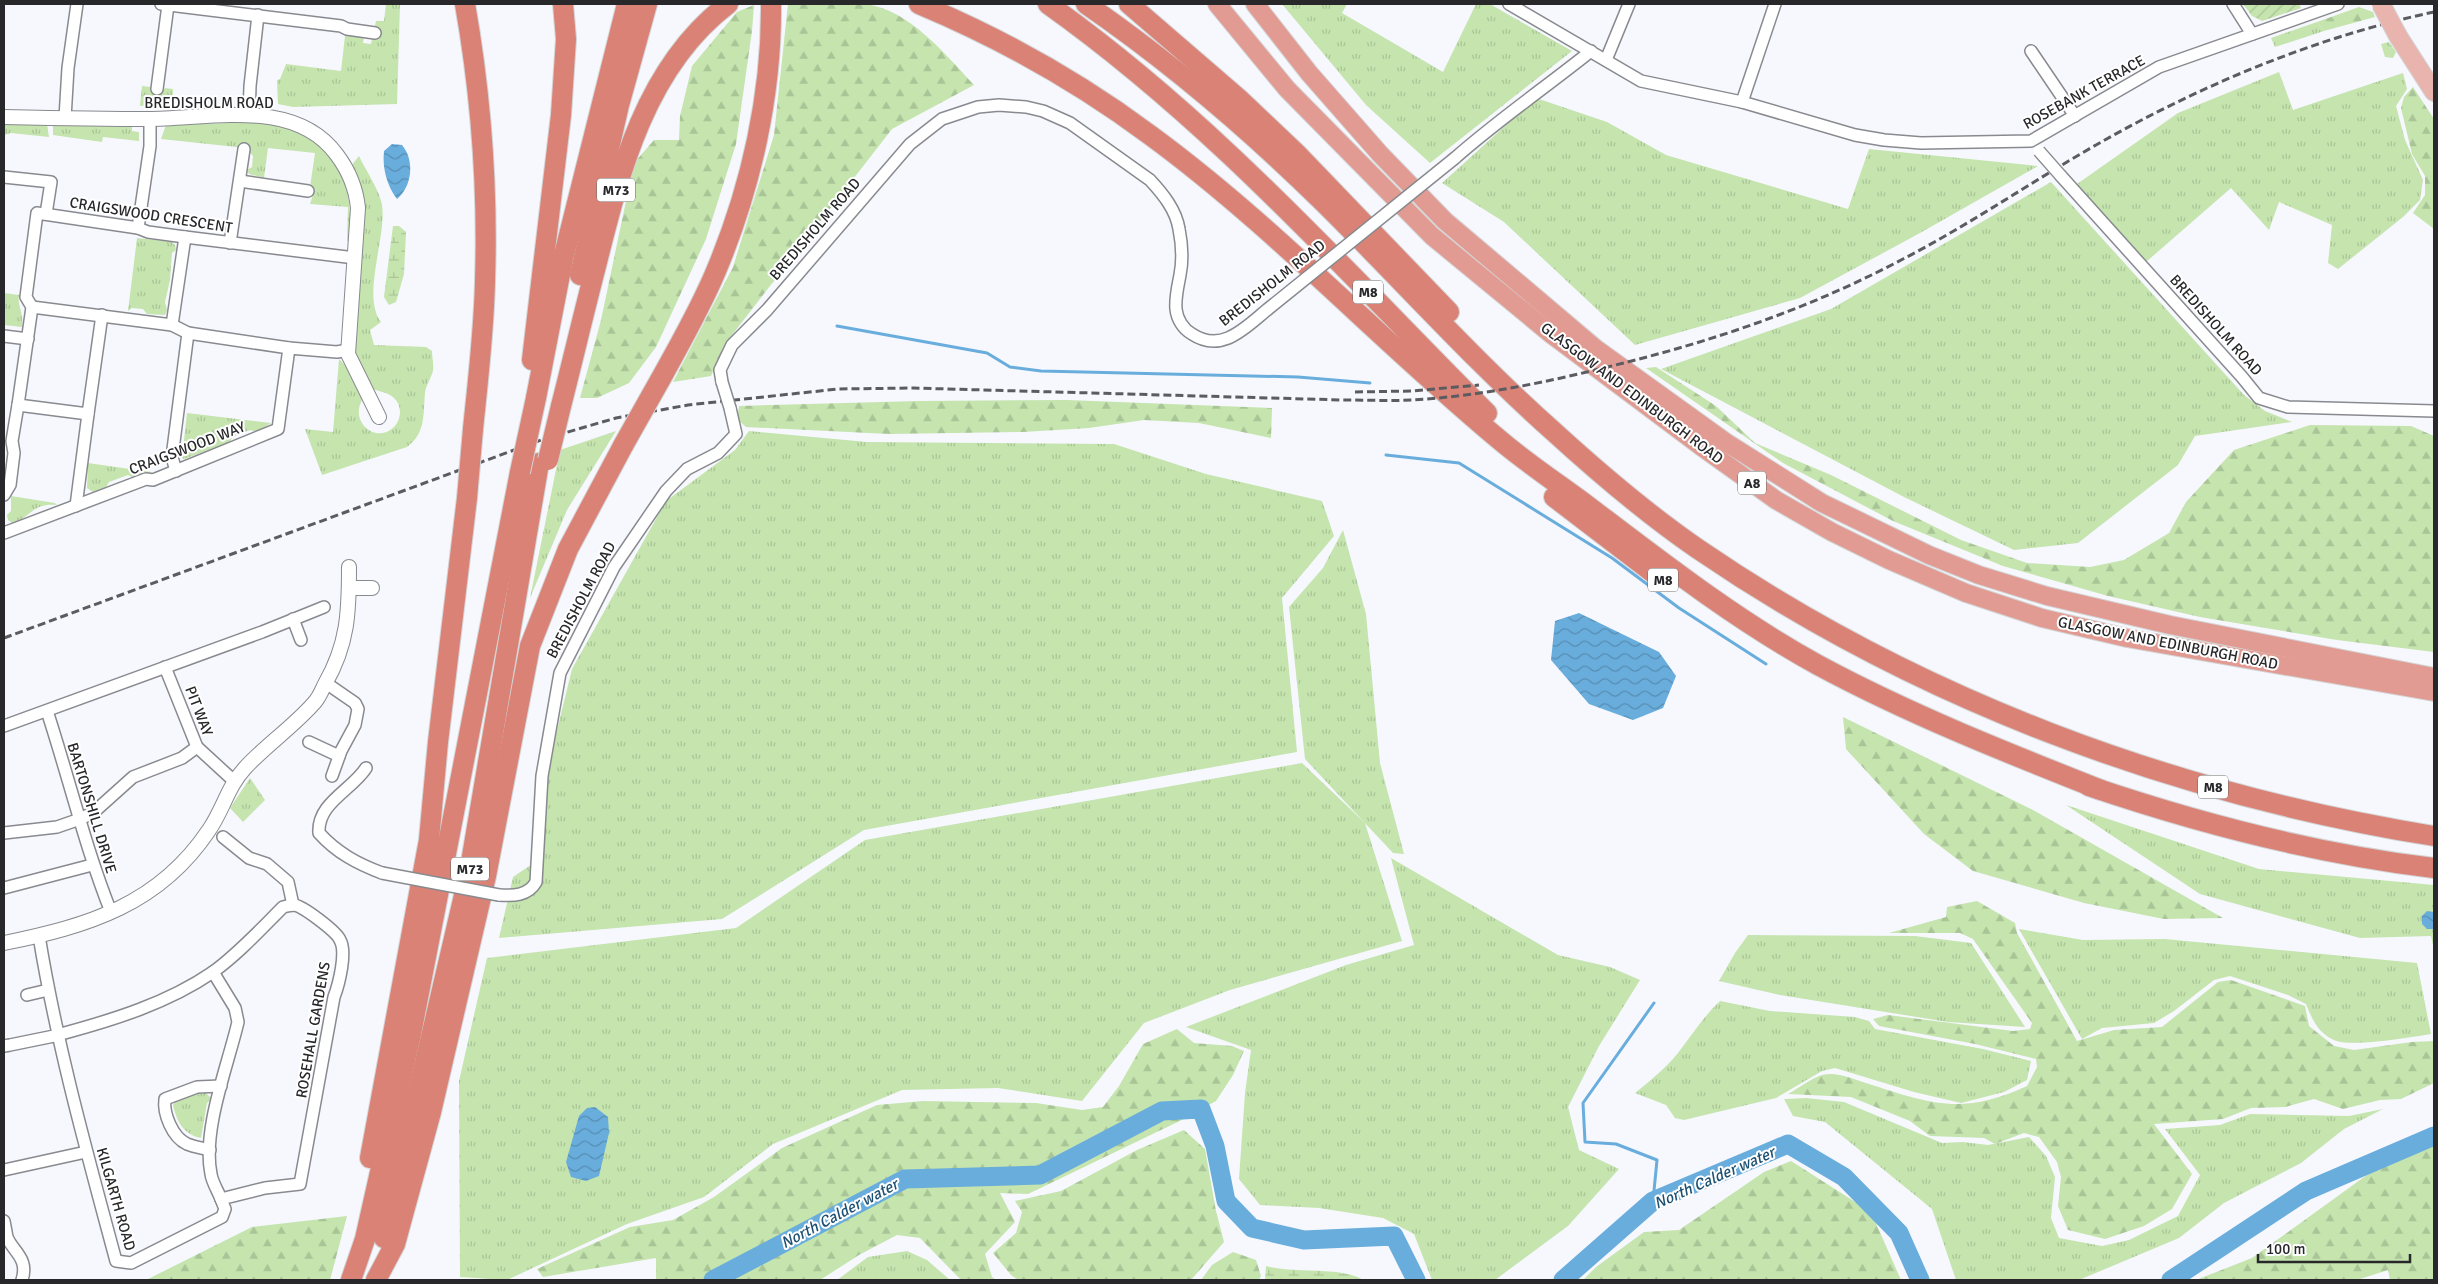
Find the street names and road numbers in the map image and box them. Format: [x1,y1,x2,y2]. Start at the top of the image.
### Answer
street label: ROSEBANK TERRACE [2020,51,2148,133]
street label: BREDISHOLM ROAD [144,94,274,112]
street label: BREDISHOLM ROAD [766,174,864,284]
road number: M73 [597,178,635,202]
street label: CRAIGSWOOD CRESCENT [68,193,234,237]
street label: BREDISHOLM ROAD [1215,236,1329,330]
street label: BREDISHOLM ROAD [2166,271,2266,379]
road number: M8 [1353,280,1383,304]
street label: GLASGOW AND EDINBURGH ROAD [1537,318,1727,468]
street label: CRAIGSWOOD WAY [126,417,248,478]
road number: A8 [1738,472,1766,494]
street label: BREDISHOLM ROAD [543,539,619,661]
road number: M8 [1648,568,1678,592]
street label: GLASGOW AND EDINBURGH ROAD [2056,613,2280,673]
street label: PIT WAY [181,684,217,739]
street label: BARTONSHILL DRIVE [64,740,120,876]
road number: M8 [2198,776,2228,799]
road number: M73 [451,858,489,881]
street label: ROSEHALL GARDENS [292,960,334,1100]
street label: KILGARTH ROAD [93,1145,139,1253]

